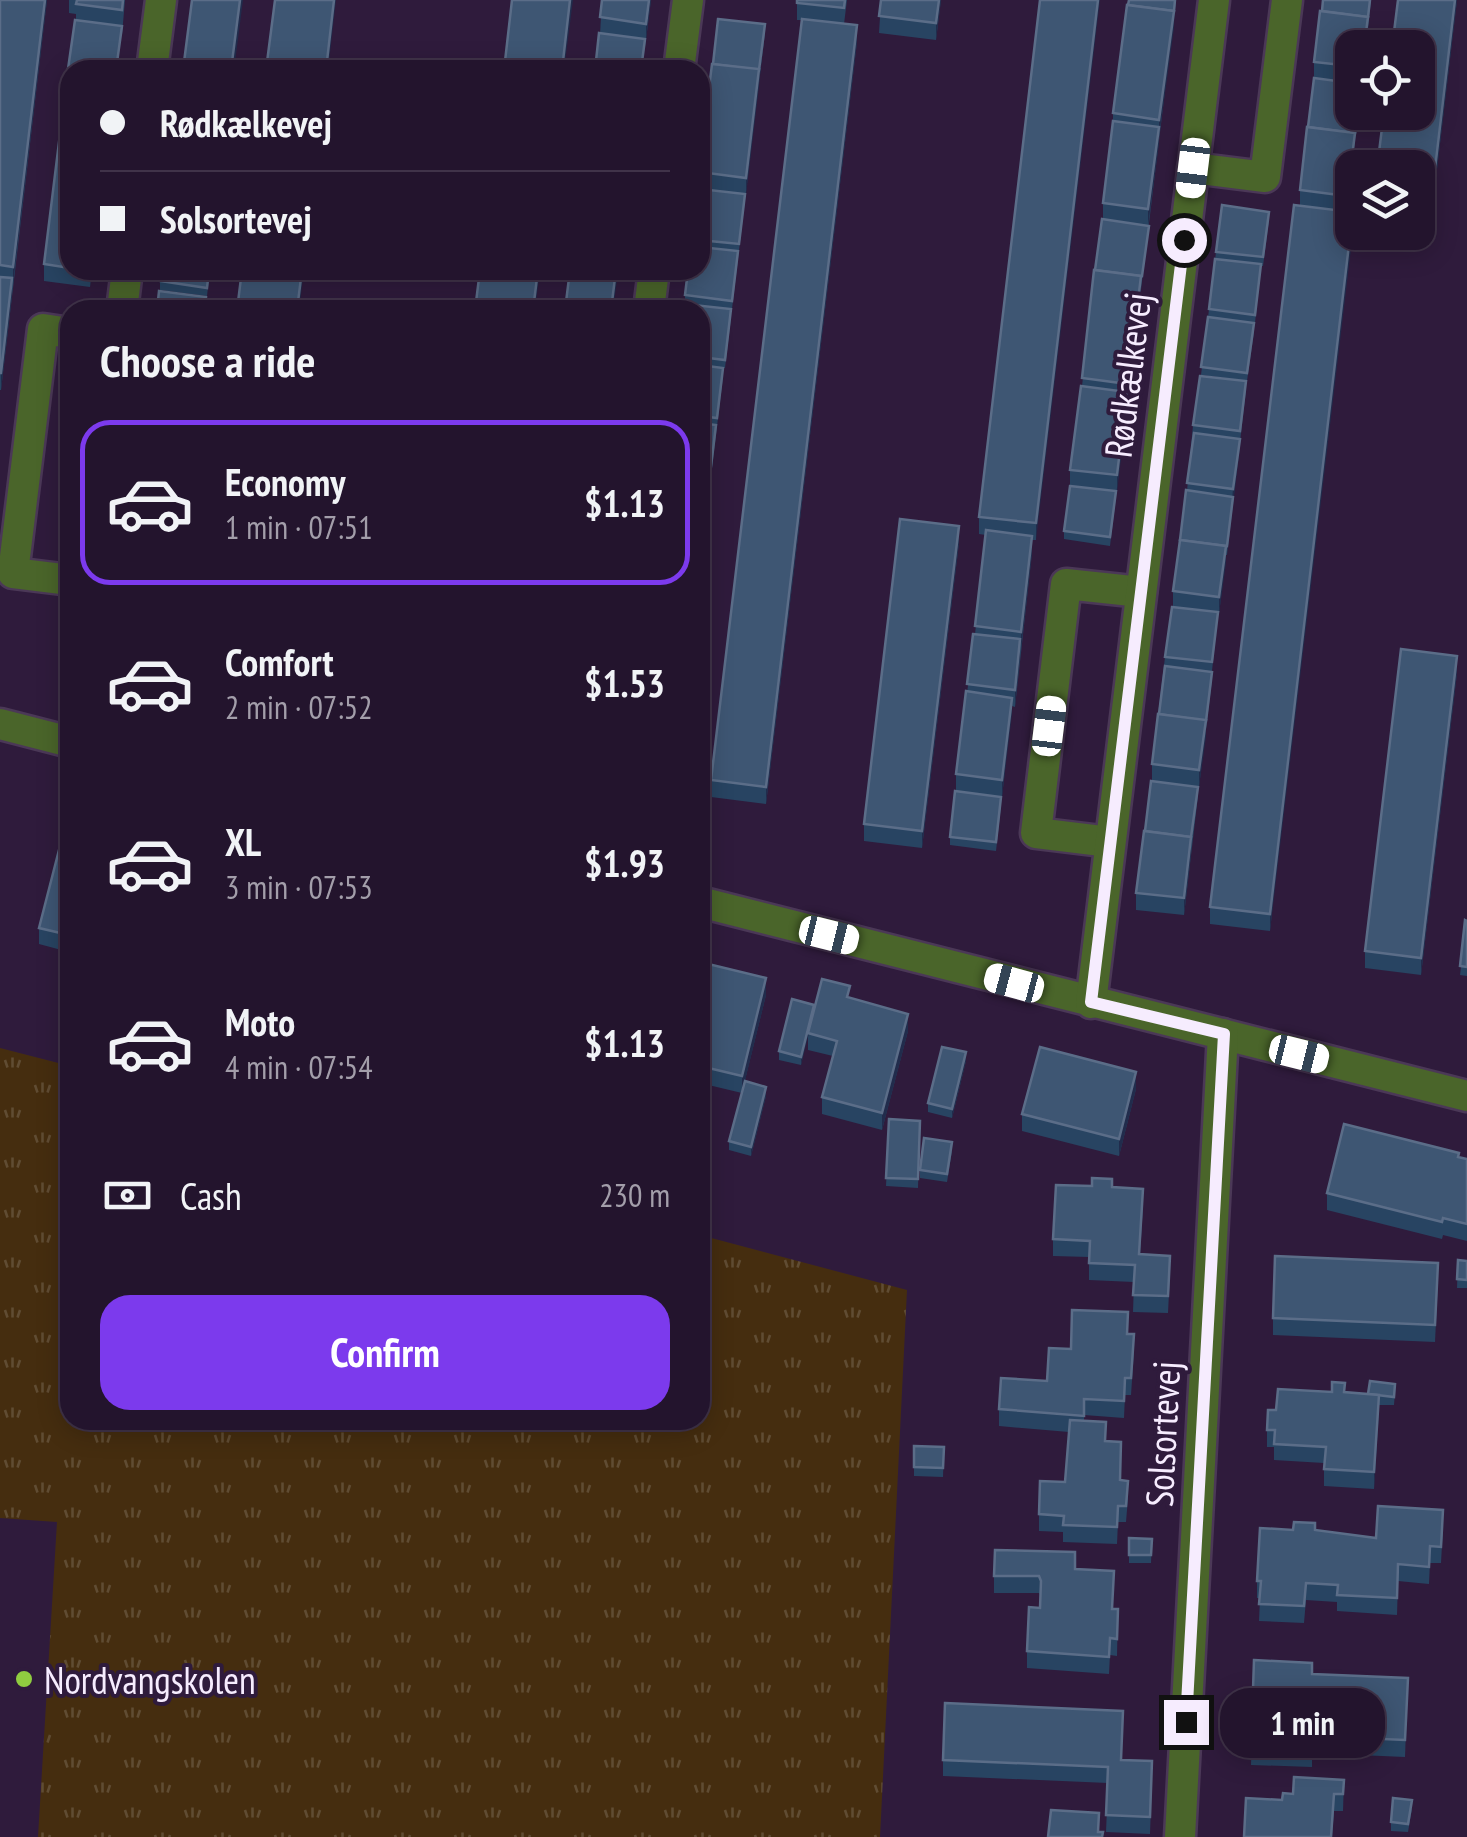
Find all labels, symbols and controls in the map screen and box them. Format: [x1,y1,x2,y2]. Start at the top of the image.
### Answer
map controls [1335,30,1435,250]
button: locate [1335,30,1435,130]
text: Rødkælkevej [160,98,332,147]
car [1174,136,1212,200]
button: layers [1335,150,1435,250]
text: Solsortevej [160,194,312,243]
route start [1162,218,1207,263]
street label: Rødkælkevej [1093,290,1161,460]
text: Choose a ride [100,331,315,389]
text: Economy [225,457,345,506]
icon: car [105,458,195,548]
text: $1.13 [584,478,665,527]
text: 1 min · 07:51 [225,506,373,548]
text: Comfort [225,637,334,686]
icon: car [105,638,195,728]
text: $1.53 [584,658,665,707]
text: 2 min · 07:52 [225,686,373,728]
car [1030,694,1068,758]
text: XL [225,817,261,866]
icon: car [105,818,195,908]
text: $1.93 [584,838,665,887]
text: 3 min · 07:53 [225,866,373,908]
car [796,913,862,957]
car [981,961,1047,1005]
text: Moto [225,997,295,1046]
icon: car [105,998,195,1088]
text: $1.13 [584,1018,665,1067]
car [1266,1032,1332,1076]
text: 4 min · 07:54 [225,1046,373,1088]
icon: cash [100,1168,155,1223]
text: Cash [180,1171,242,1220]
text: 230 m [599,1174,670,1216]
button: Confirm [100,1295,670,1410]
street label: Solsortevej [1134,1360,1190,1508]
place label: Nordvangskolen [44,1655,256,1704]
marker: Nordvangskolen [13,1668,35,1690]
callout: 1 min [1221,1687,1386,1757]
route end [1164,1700,1209,1745]
text: 1 min [1270,1702,1335,1744]

